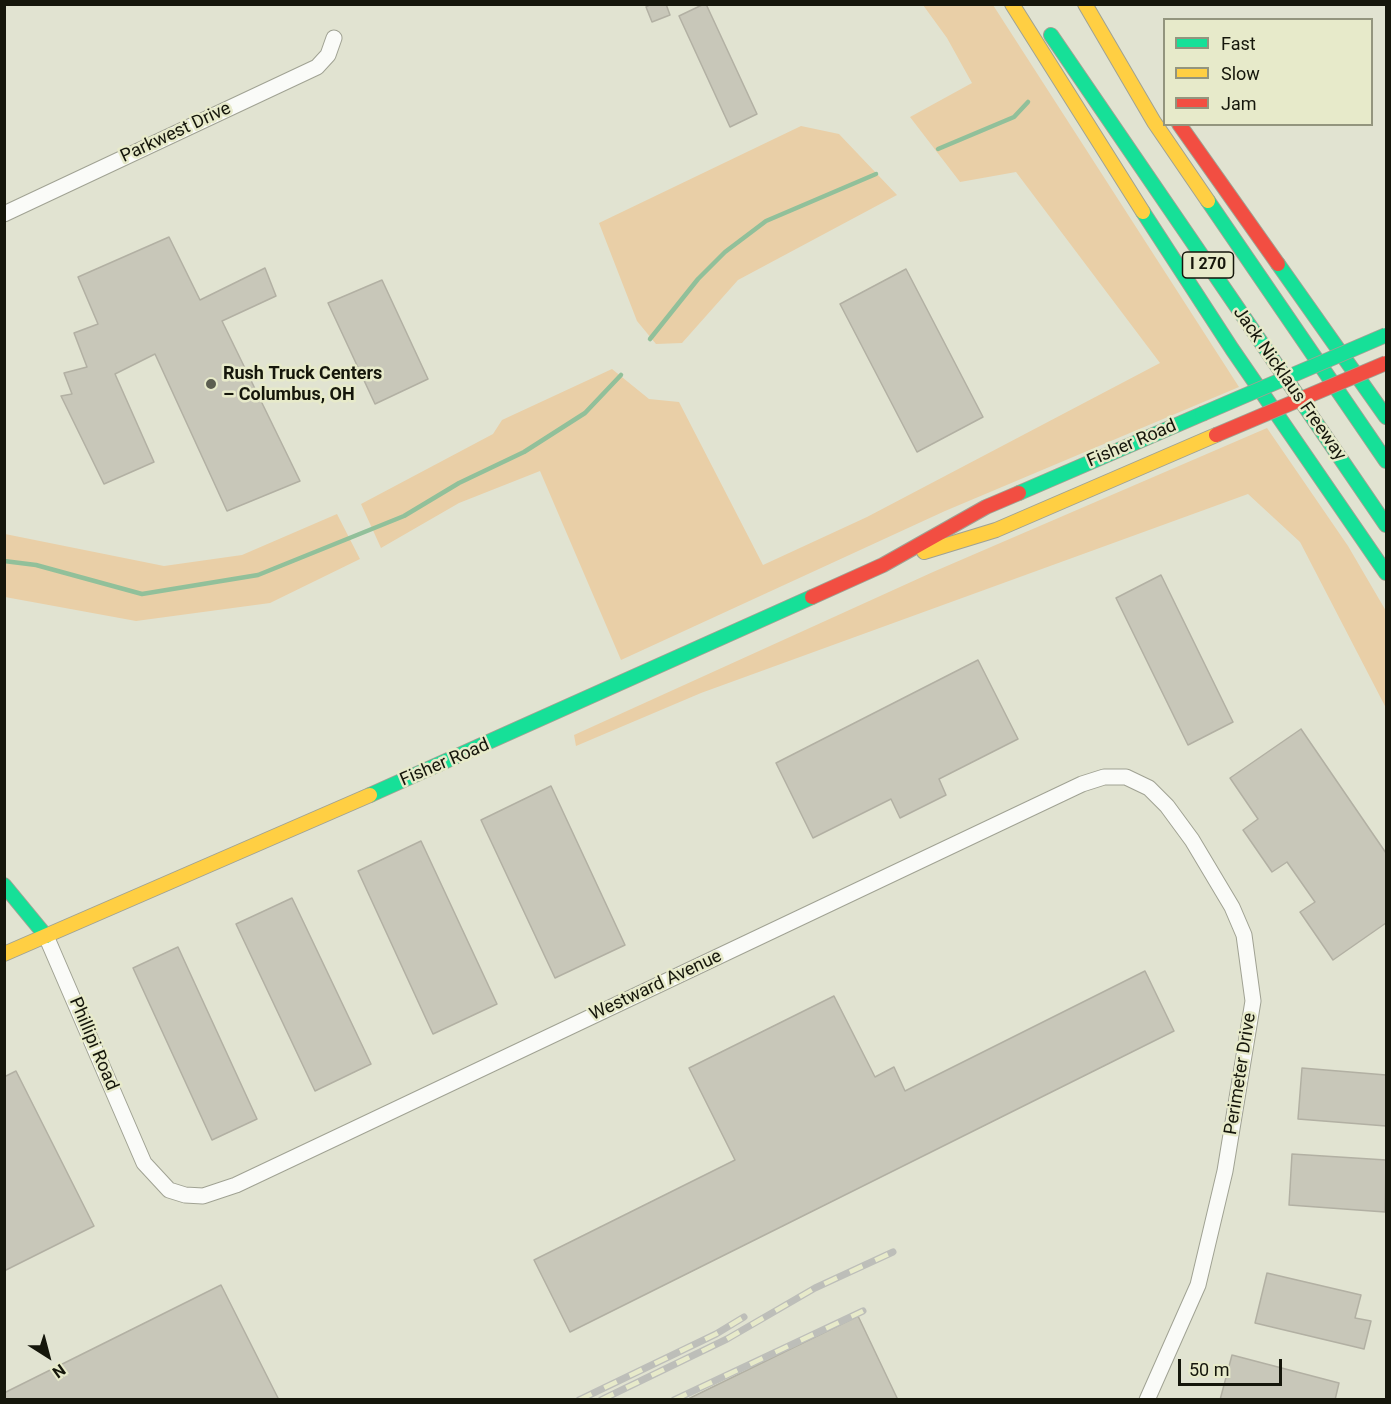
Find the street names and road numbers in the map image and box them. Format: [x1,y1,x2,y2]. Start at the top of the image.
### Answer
street label: Parkwest Drive [117,98,235,168]
road number: I 270 [1182,252,1234,278]
street label: Jack Nicklaus Freeway [1228,303,1350,465]
street label: Fisher Road [1084,416,1180,472]
street label: Fisher Road [397,735,493,791]
street label: Westward Avenue [587,946,725,1026]
street label: Phillipi Road [64,994,122,1094]
street label: Perimeter Drive [1221,1012,1261,1136]

